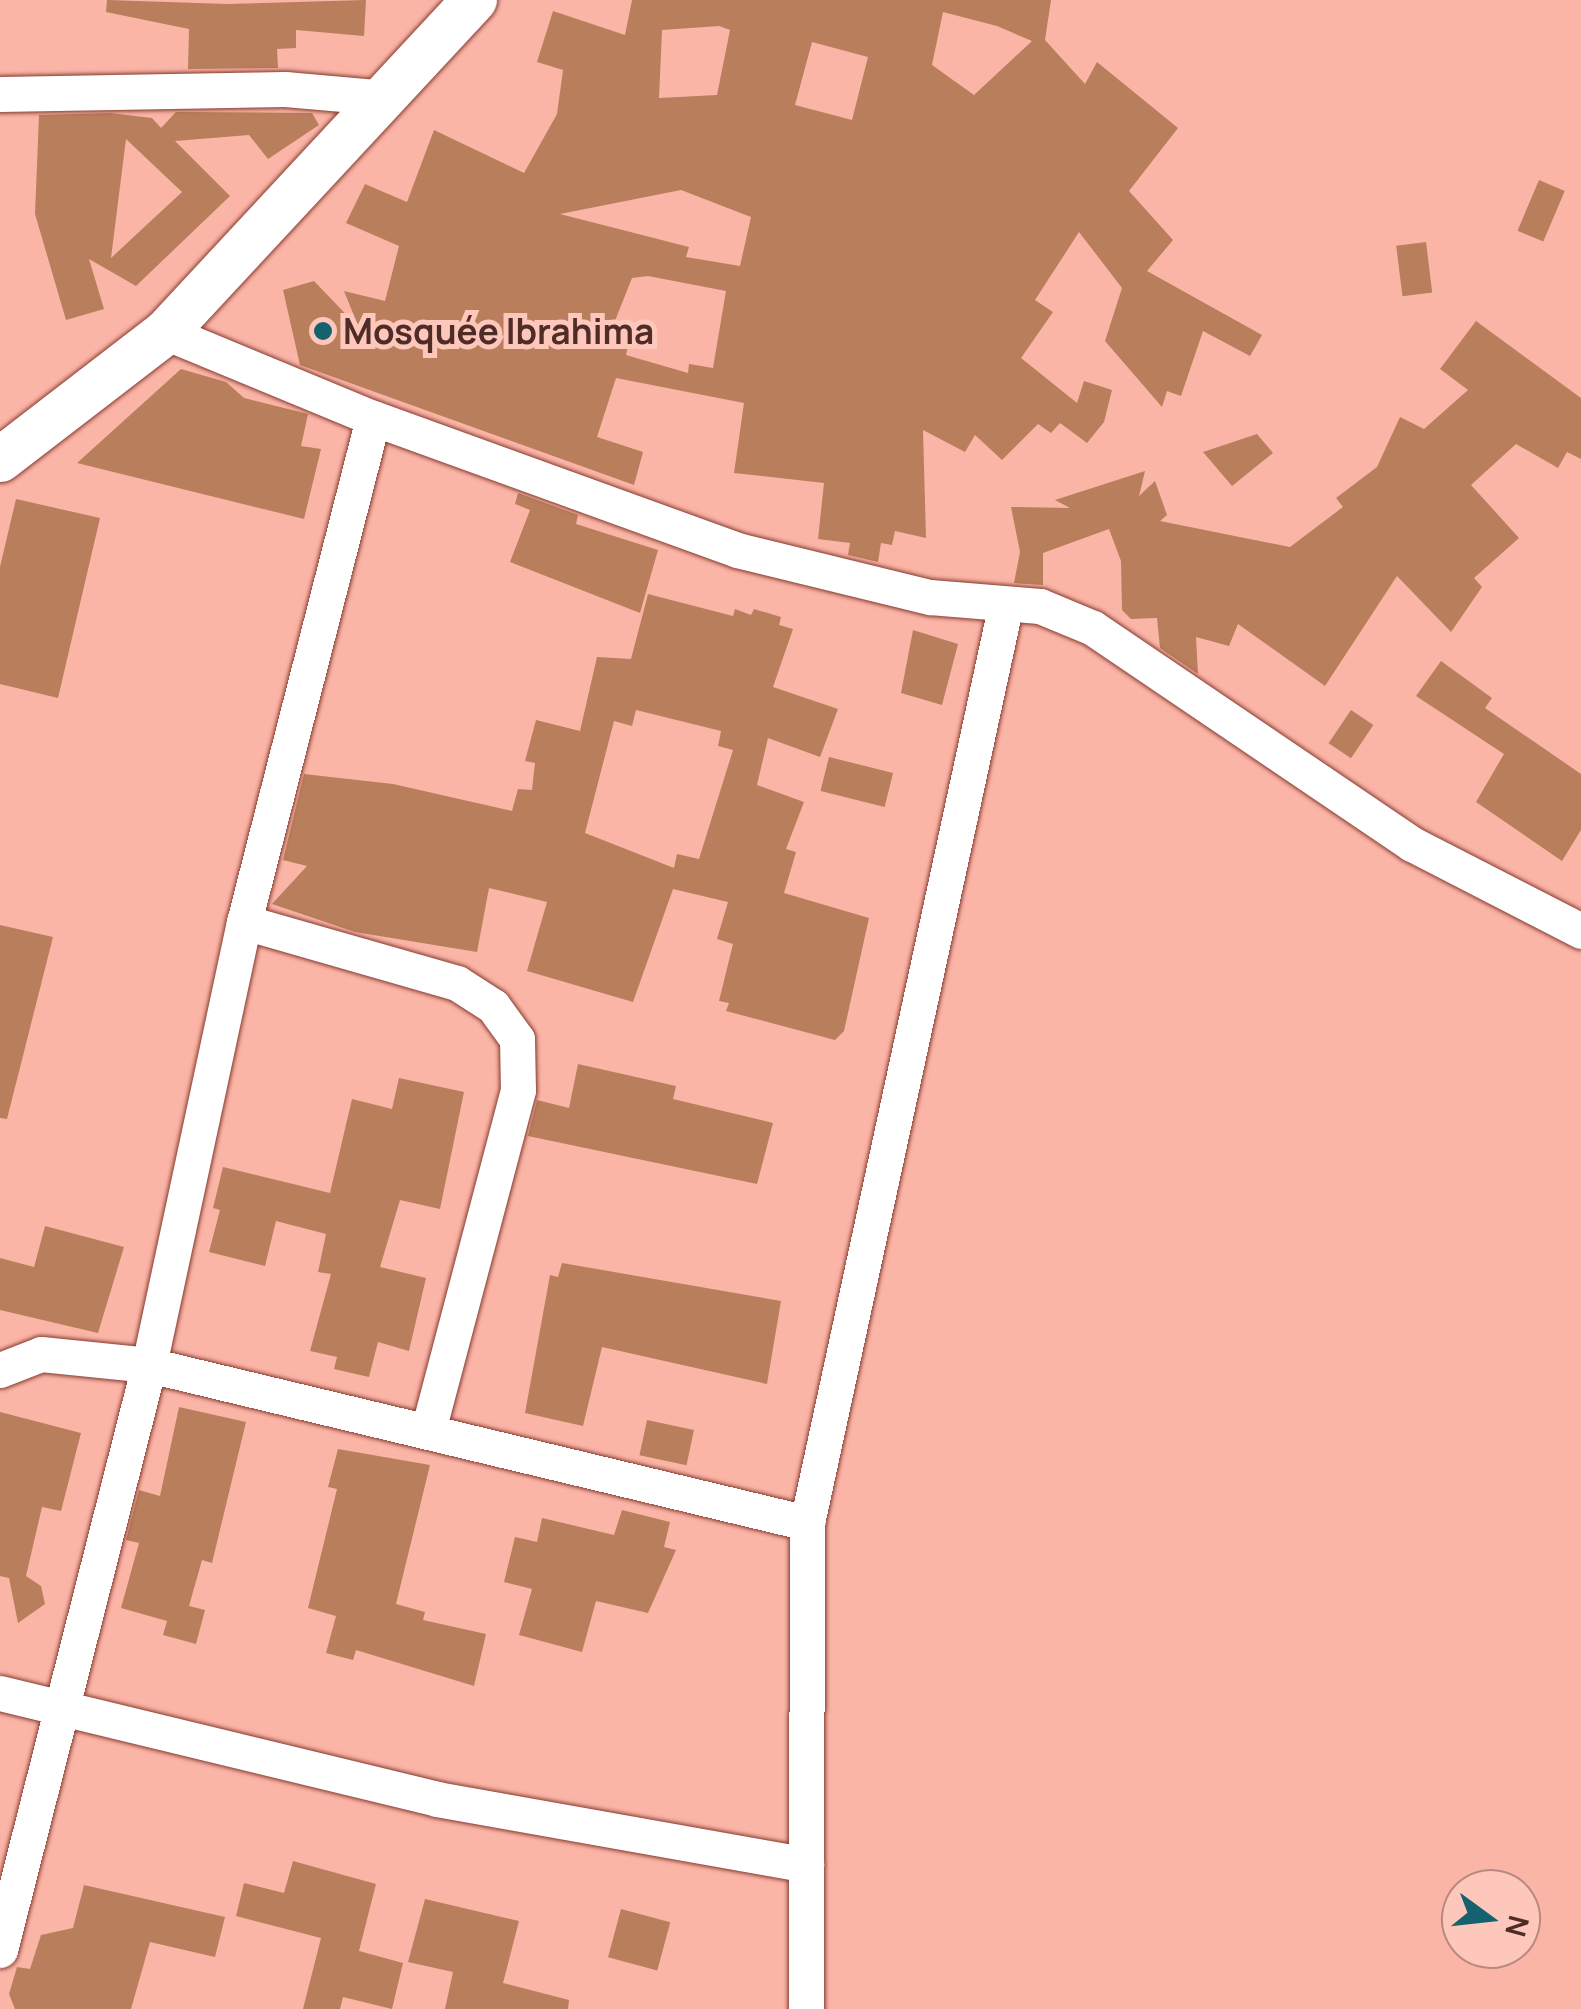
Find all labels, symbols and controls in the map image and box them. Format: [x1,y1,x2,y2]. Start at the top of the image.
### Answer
place label: Mosquée Ibrahima [343,310,654,352]
marker: Mosquée Ibrahima [312,320,334,342]
north arrow [1441,1869,1541,1969]
text: N [1497,1912,1539,1941]

